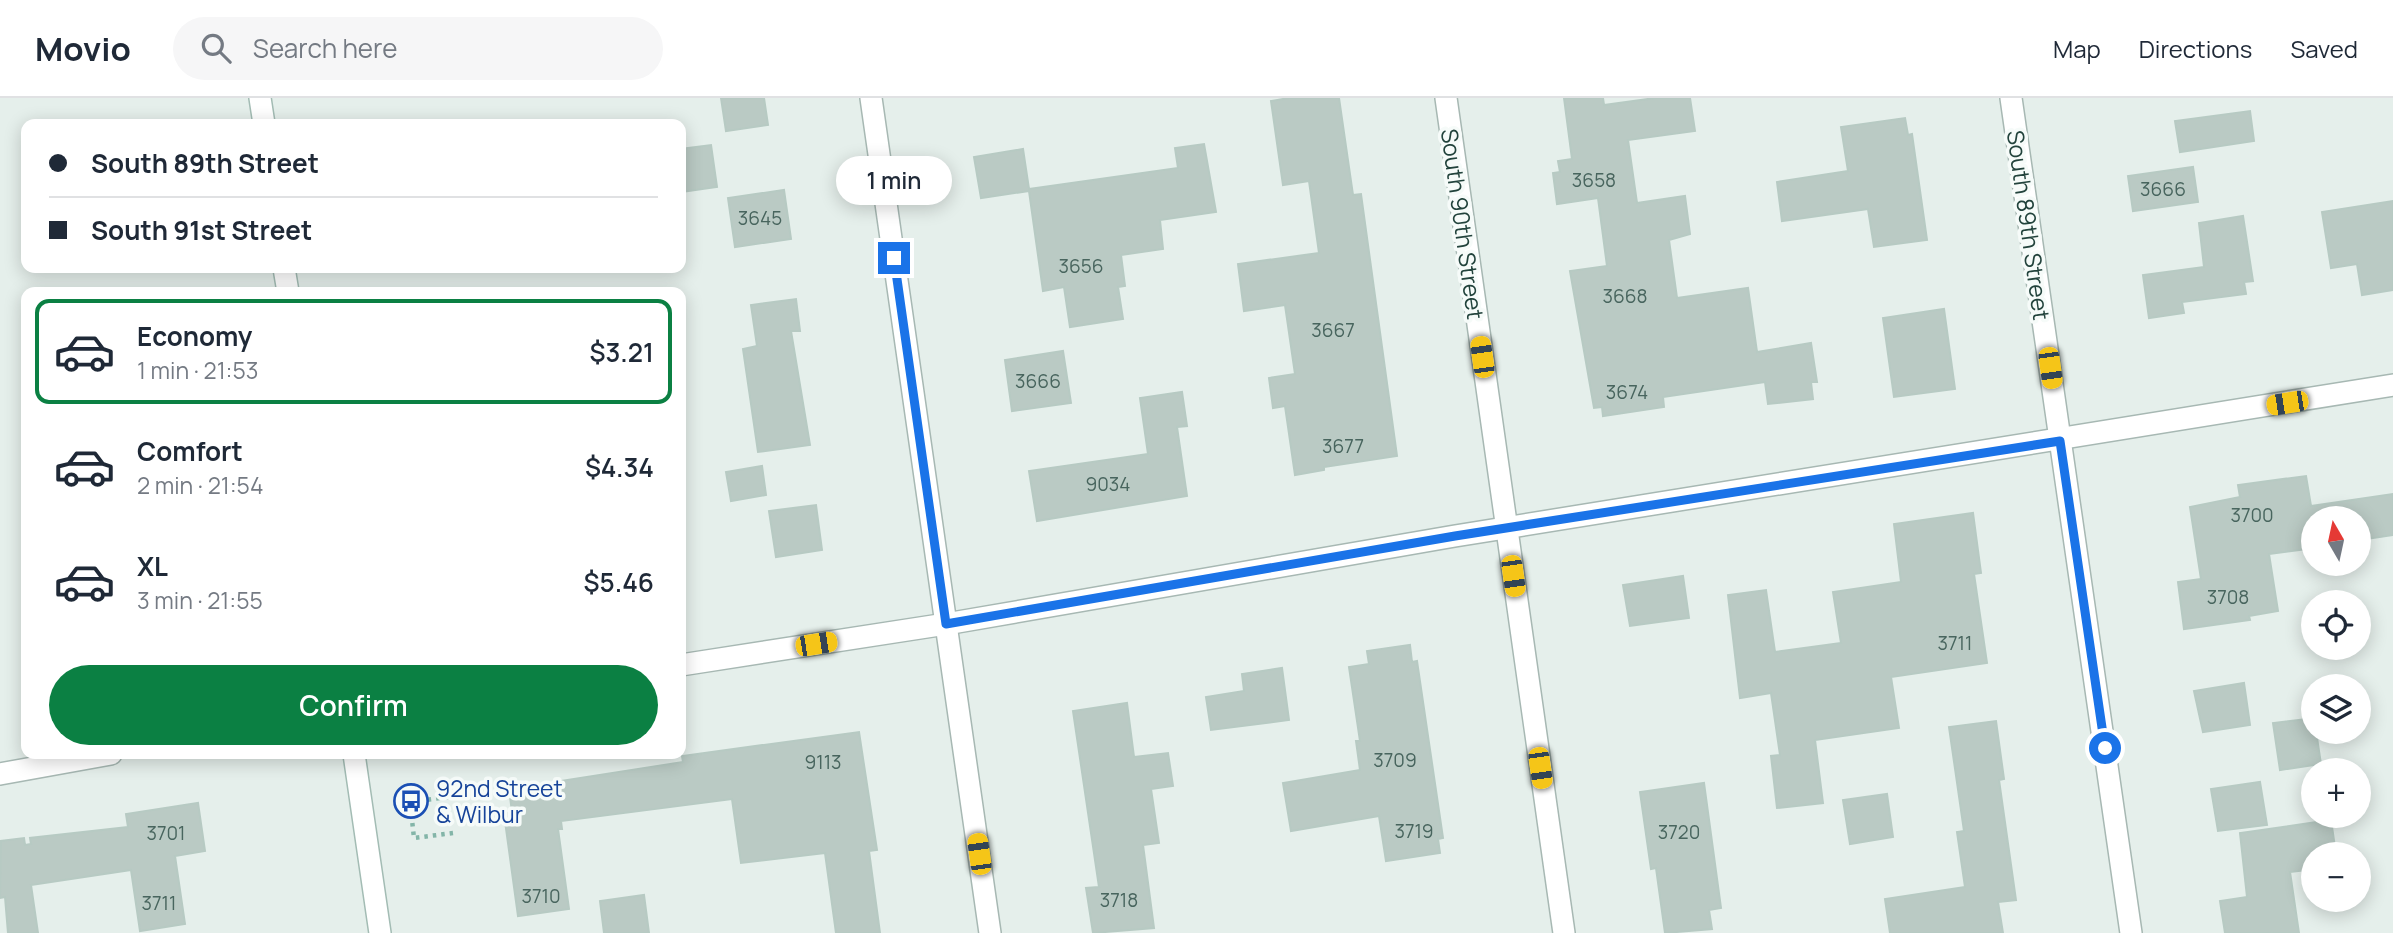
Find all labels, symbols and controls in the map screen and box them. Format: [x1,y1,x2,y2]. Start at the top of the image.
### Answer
search box [173,17,663,80]
text: Movio [35,26,131,71]
icon: search [197,29,235,67]
text: Search here [253,30,397,66]
text: Map [2053,32,2101,65]
text: Directions [2139,32,2252,65]
text: Saved [2290,32,2358,65]
street label: South 90th Street [1434,127,1492,321]
street label: South 89th Street [2000,128,2058,322]
text: South 89th Street [91,145,319,181]
callout: 1 min [836,156,952,206]
text: 1 min [867,164,921,196]
house number: 3658 [1572,167,1616,193]
house number: 3666 [2140,176,2186,202]
house number: 3645 [738,205,782,231]
text: South 91st Street [91,212,312,248]
route end [878,242,910,274]
house number: 3656 [1058,253,1104,279]
house number: 3668 [1602,283,1648,309]
house number: 3667 [1311,317,1355,343]
text: Economy [137,318,252,354]
icon: car [53,320,116,383]
text: $3.21 [589,334,654,370]
car [1469,335,1496,379]
car [2037,346,2064,390]
text: 1 min · 21:53 [137,354,258,386]
house number: 3666 [1015,368,1061,394]
house number: 3674 [1606,379,1648,405]
car [2265,389,2310,417]
text: Comfort [137,433,243,469]
house number: 3677 [1322,433,1364,459]
icon: car [53,435,116,498]
text: $4.34 [585,449,654,485]
text: 2 min · 21:54 [137,469,263,501]
house number: 9034 [1085,471,1131,497]
house number: 3700 [2230,502,2274,528]
north arrow [2301,506,2371,576]
map controls [2301,506,2371,912]
text: XL [137,548,168,584]
icon: car [53,550,116,613]
car [1500,554,1527,598]
text: $5.46 [584,564,654,600]
text: 3 min · 21:55 [137,584,263,616]
house number: 3708 [2207,584,2249,610]
button: locate [2301,590,2371,660]
car [794,630,839,658]
house number: 3711 [1938,630,1972,656]
button: Confirm [49,665,658,745]
button: layers [2301,674,2371,744]
route start [2089,732,2121,764]
car [1527,746,1554,790]
house number: 3709 [1373,747,1417,773]
house number: 9113 [804,749,842,775]
button: + [2301,758,2371,828]
place label: 92nd Street & Wilbur [436,772,563,830]
bus stop icon: 92nd Street & Wilbur [392,782,430,820]
house number: 3719 [1394,818,1434,844]
house number: 3720 [1658,819,1700,845]
house number: 3701 [146,820,186,846]
car [966,832,993,876]
button: − [2301,842,2371,912]
house number: 3710 [521,883,561,909]
house number: 3718 [1100,887,1138,913]
house number: 3711 [142,890,176,916]

